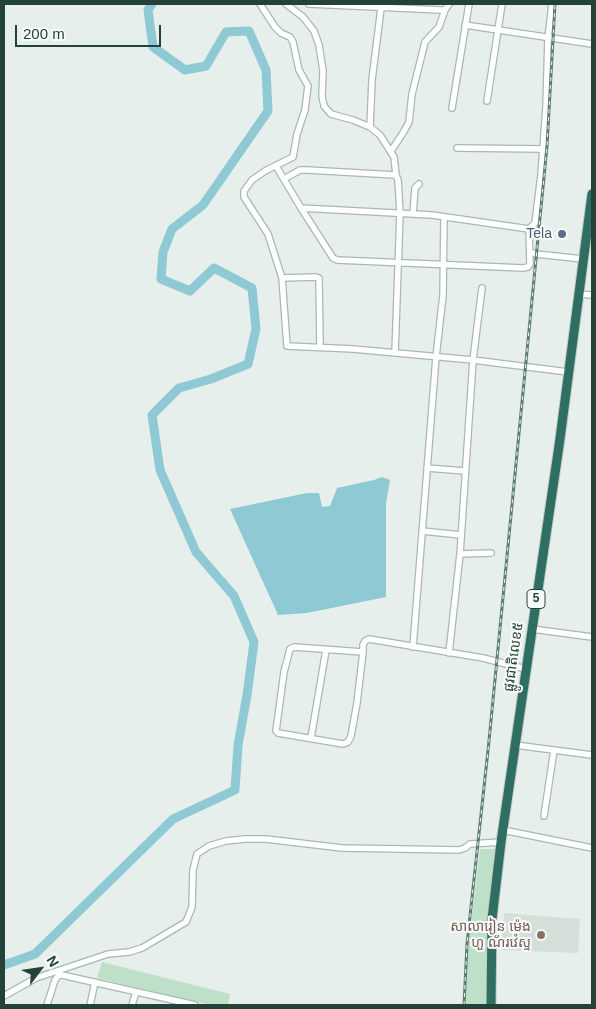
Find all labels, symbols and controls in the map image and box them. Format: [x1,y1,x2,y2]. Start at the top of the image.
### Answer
scale bar [18,15,164,47]
text: 200 m [23,25,65,42]
place label: Tela [526,226,552,242]
marker: Tela [556,228,568,240]
road number: 5 [527,590,545,608]
street label: ផ្លូវជាតិលេខ៥ [501,621,527,693]
place label: សាលារៀន ម៉េង ហួ ណ័រវ៉េស្ទ [450,919,531,952]
marker: សាលារៀន ម៉េង ហួ ណ័រវ៉េស្ទ [535,929,547,941]
north arrow [15,944,65,994]
text: N [43,953,62,970]

